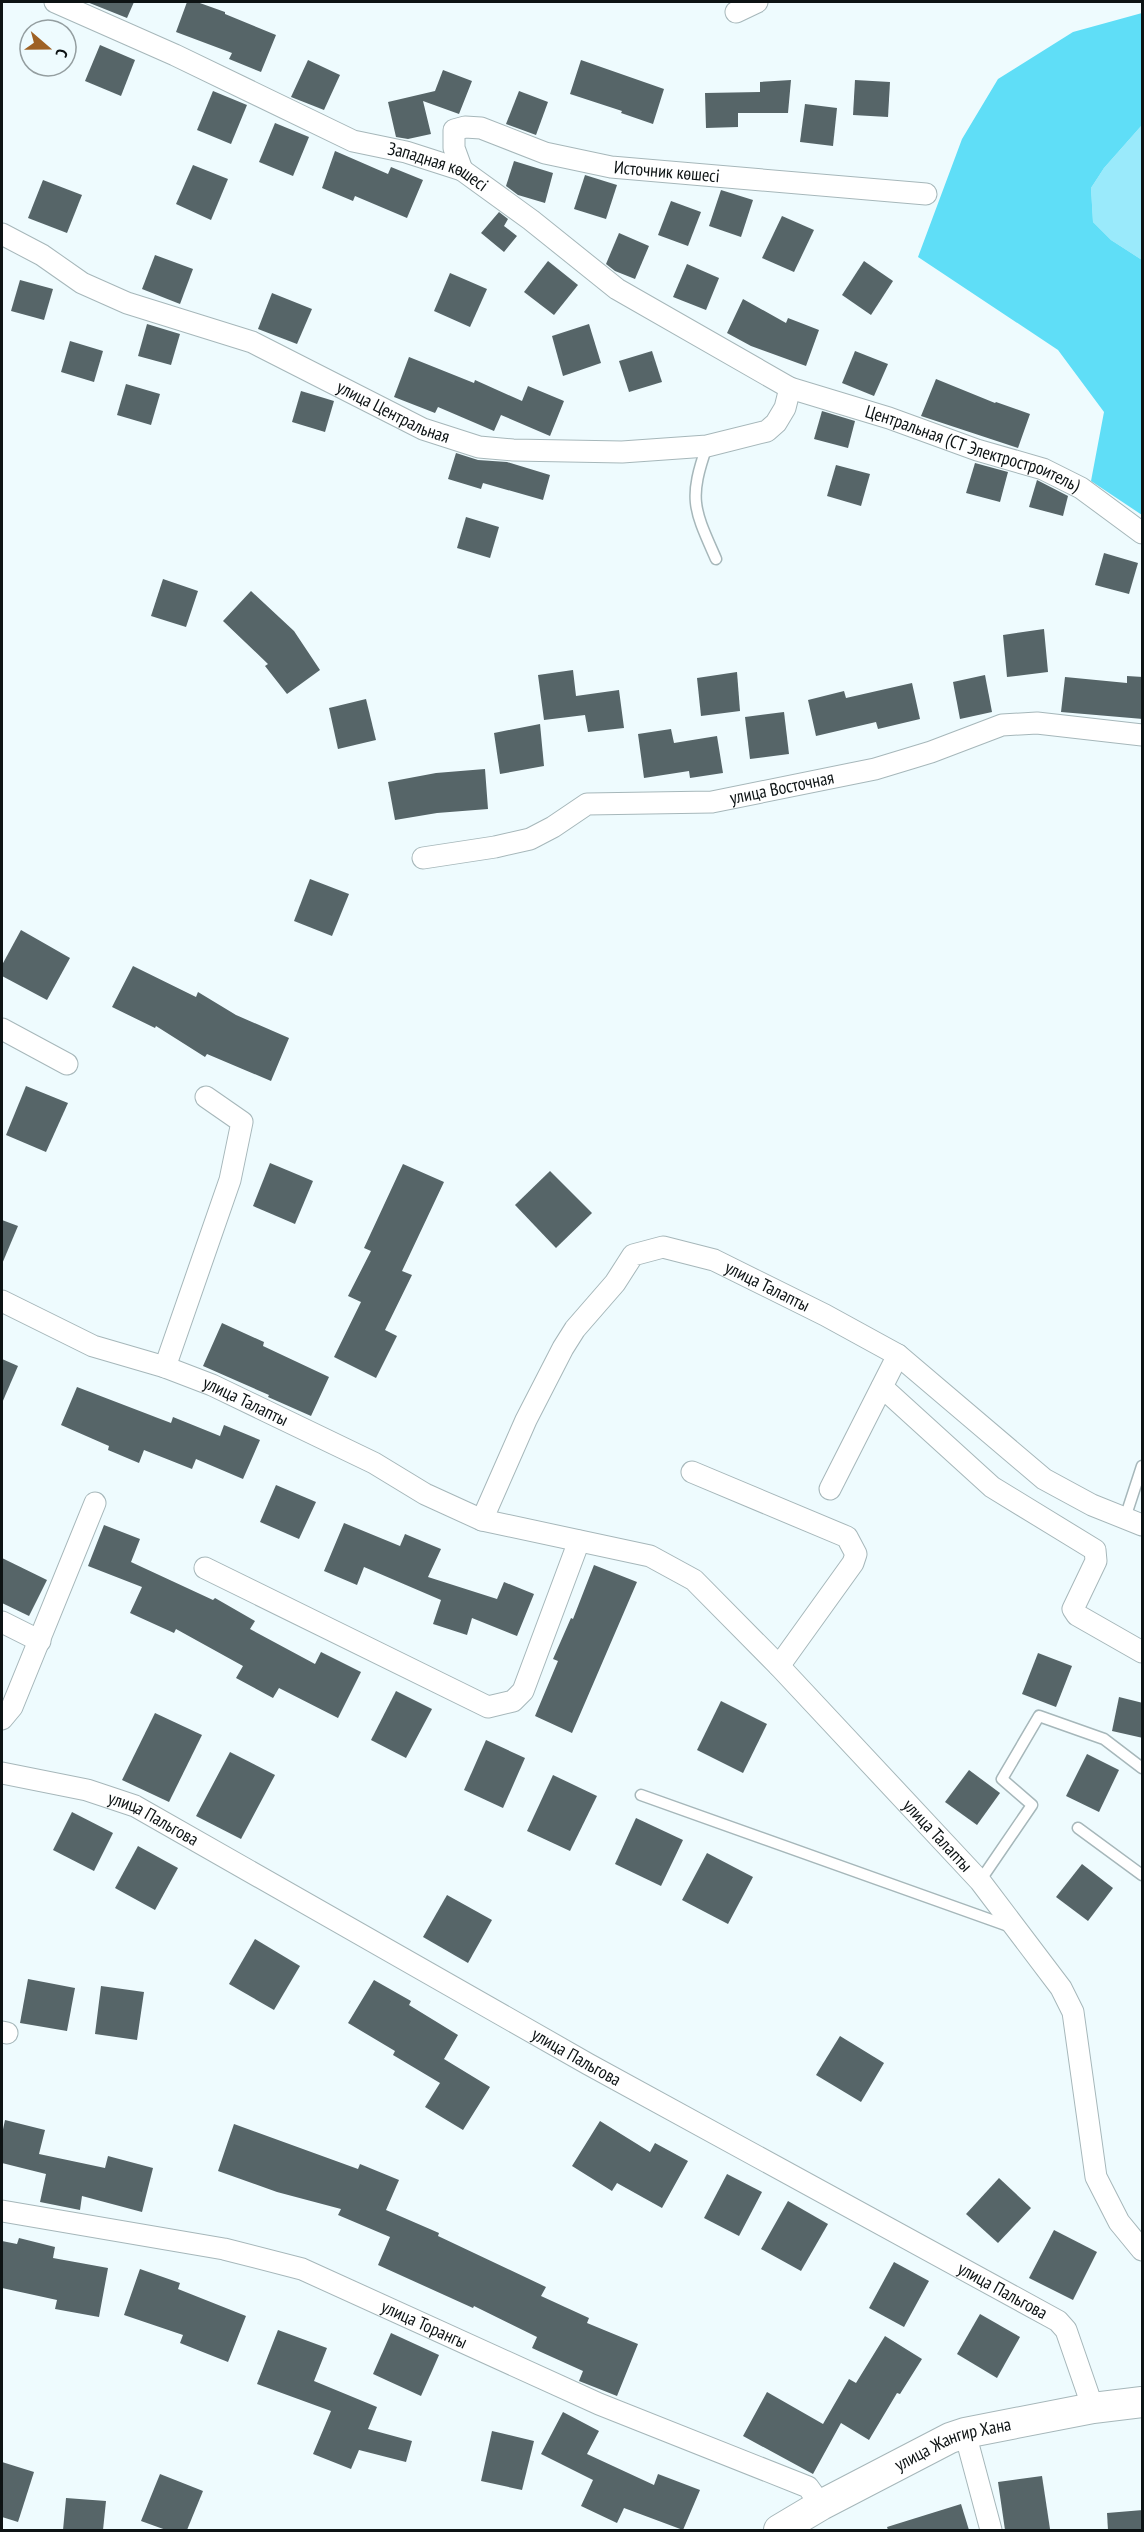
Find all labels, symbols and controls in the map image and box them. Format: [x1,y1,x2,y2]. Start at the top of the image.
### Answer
north arrow [18,18,78,78]
text: С [51,46,73,61]
street label: Западная көшесі [386,137,493,196]
street label: Источник көшесі [613,155,721,187]
street label: улица Центральная [333,375,453,448]
street label: Центральная (СТ Электростроитель) [863,399,1085,497]
street label: улица Восточная [728,766,836,809]
street label: улица Талапты [721,1255,814,1317]
street label: улица Талапты [200,1371,292,1431]
street label: улица Пальгова [105,1786,203,1851]
street label: улица Талапты [898,1794,978,1877]
street label: улица Пальгова [528,2022,625,2091]
street label: улица Пальгова [954,2256,1052,2324]
street label: улица Торангы [378,2295,471,2354]
street label: улица Жангир Хана [890,2412,1013,2476]

